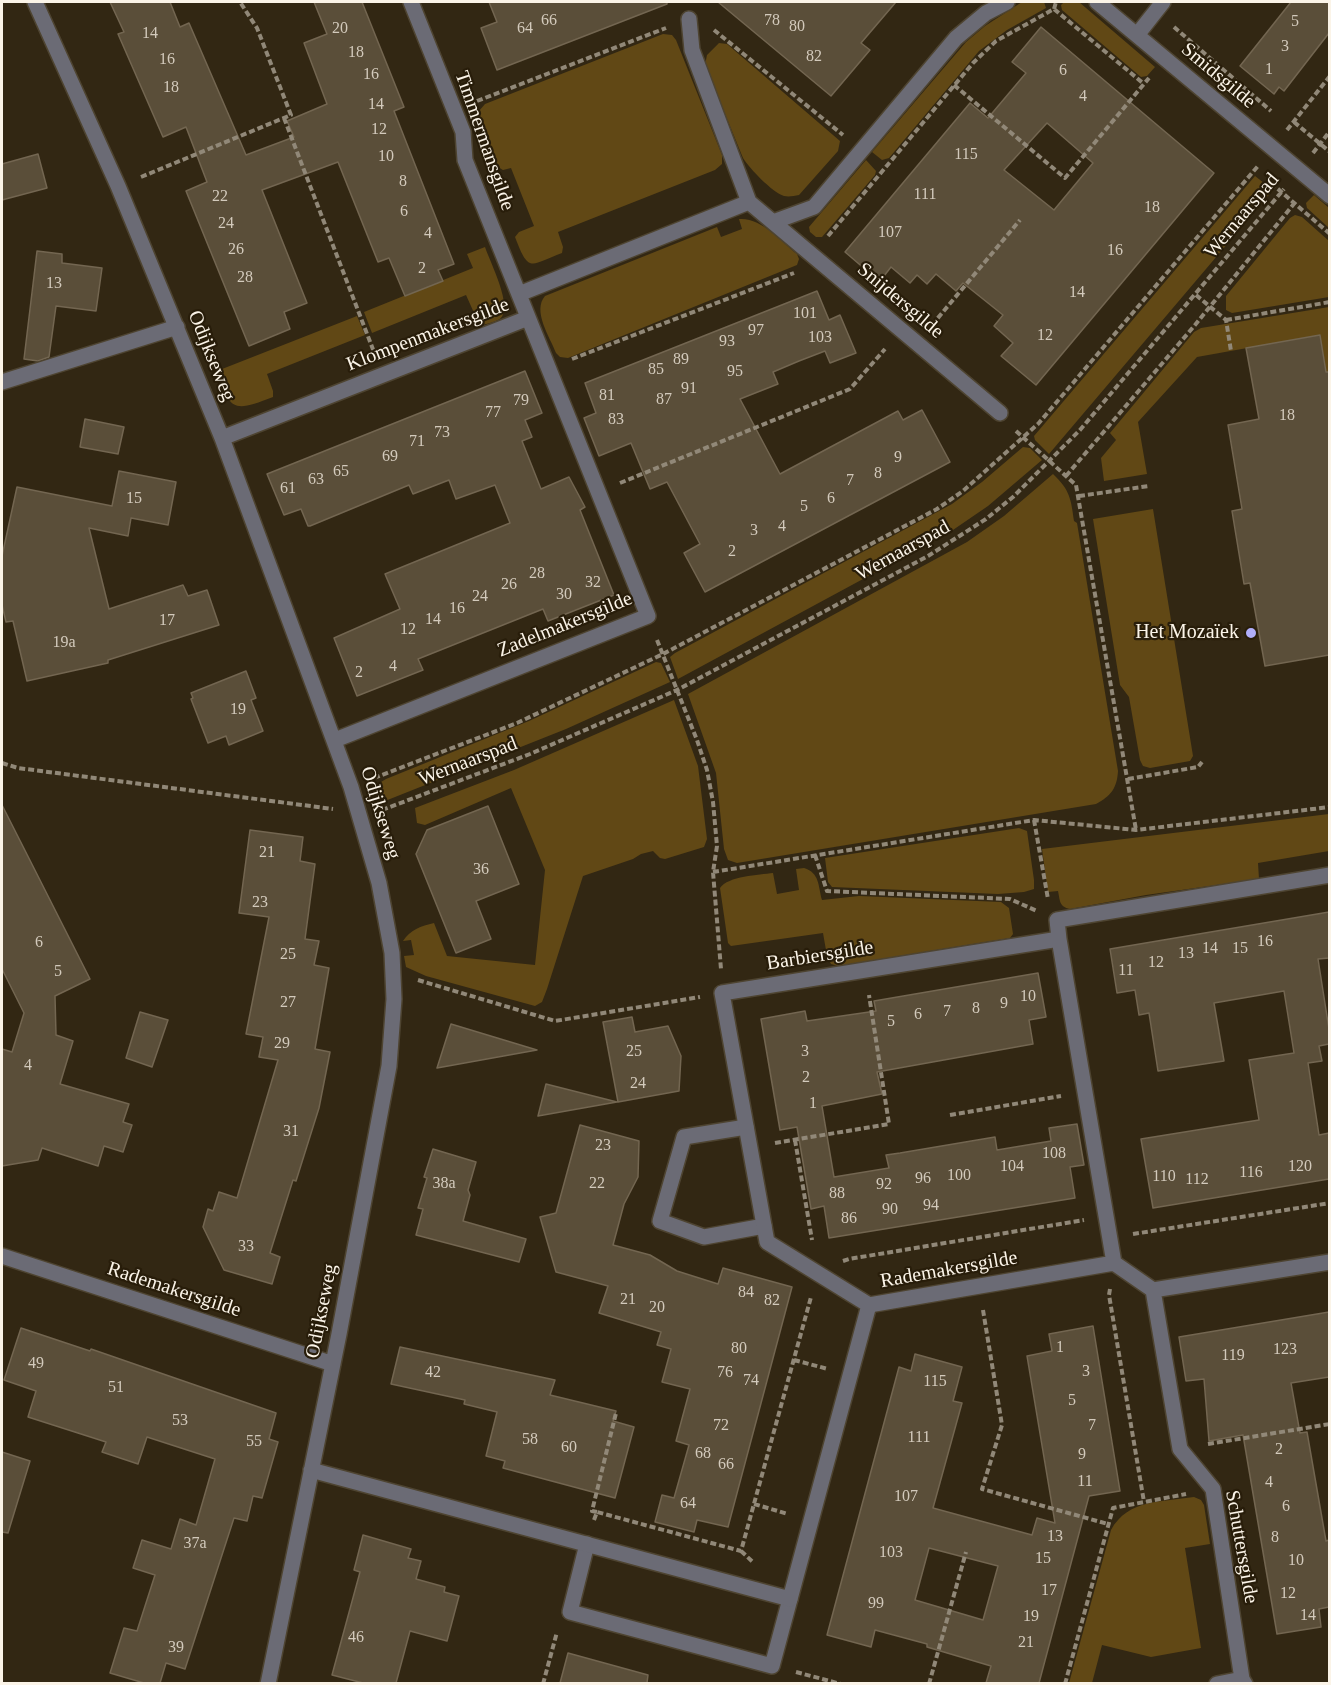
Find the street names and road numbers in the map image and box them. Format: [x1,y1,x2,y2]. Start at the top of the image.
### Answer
street label: Smidsgilde [1176,38,1260,114]
street label: Timmermansgilde [449,68,519,214]
street label: Wernaarspad [1199,168,1285,264]
street label: Snijdersgilde [852,258,948,344]
street label: Klompenmakersgilde [343,293,513,377]
street label: Odijkseweg [182,307,240,405]
street label: Wernaarspad [852,515,954,587]
street label: Zadelmakersgilde [494,587,636,663]
street label: Wernaarspad [415,732,521,792]
street label: Odijkseweg [355,764,405,862]
street label: Barbiersgilde [765,936,875,976]
street label: Rademakersgilde [879,1246,1019,1294]
street label: Rademakersgilde [104,1257,244,1323]
street label: Odijkseweg [301,1262,343,1360]
street label: Schuttersgilde [1219,1489,1263,1605]

